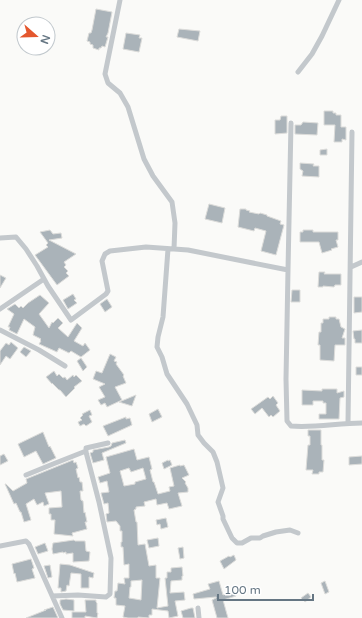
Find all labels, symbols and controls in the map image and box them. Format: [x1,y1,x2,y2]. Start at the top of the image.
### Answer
north arrow [16,16,56,56]
text: N [37,33,53,46]
scale bar [218,576,313,602]
text: 100 m [224,583,261,597]

